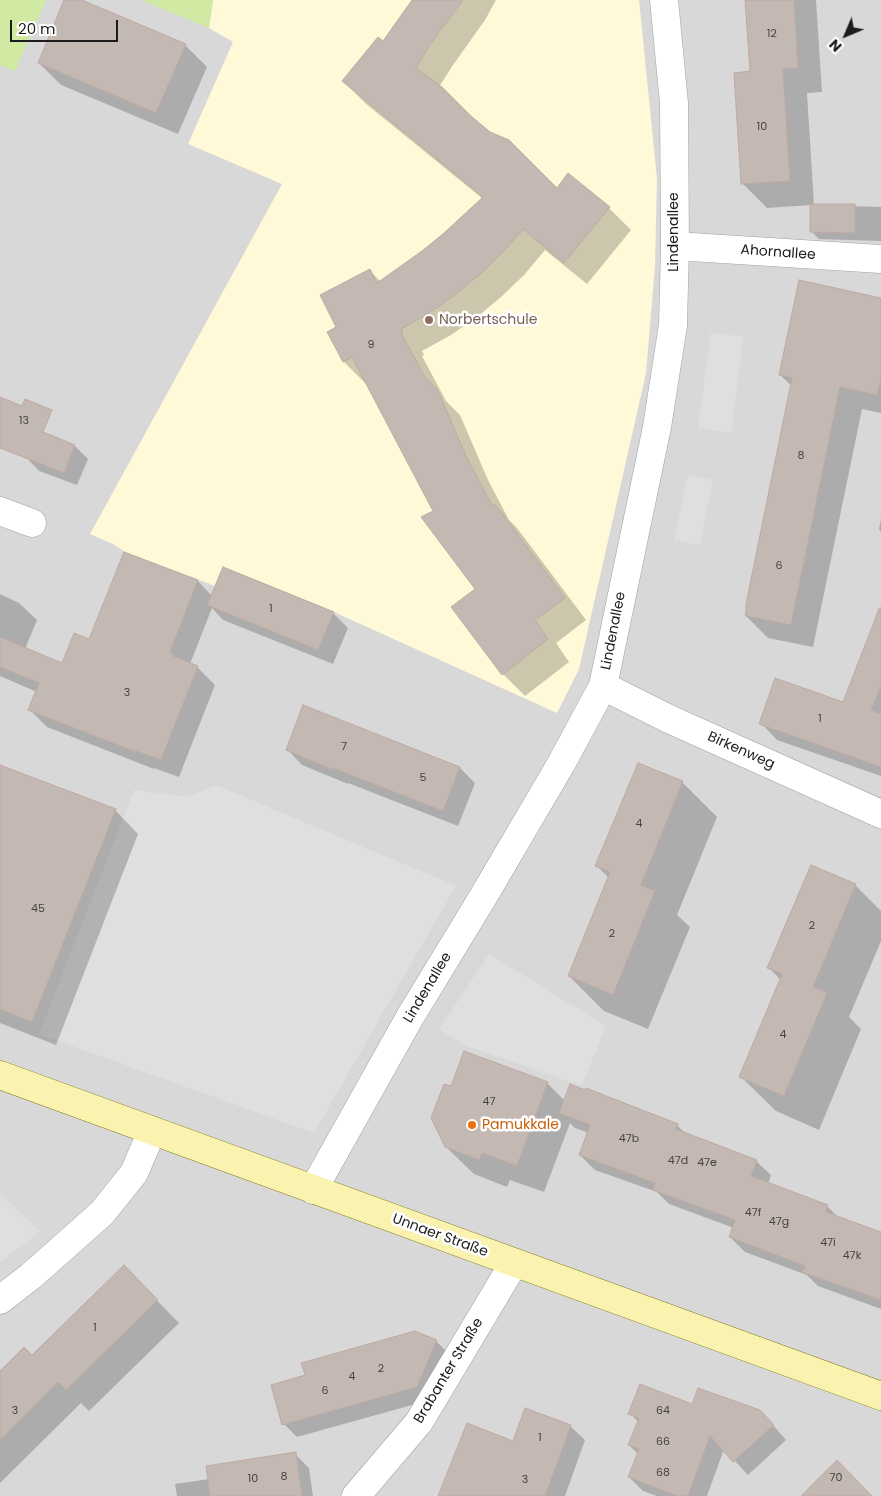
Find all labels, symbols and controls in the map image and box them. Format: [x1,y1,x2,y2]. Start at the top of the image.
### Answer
scale bar [12,10,120,42]
north arrow [821,10,871,60]
text: 20 m [18,18,56,39]
house number: 12 [767,27,777,41]
text: N [825,35,846,56]
house number: 10 [757,120,767,134]
street label: Lindenallee [666,192,682,272]
street label: Ahornallee [740,242,816,264]
place label: Norbertschule [439,312,537,328]
marker: Norbertschule [423,314,435,326]
house number: 9 [368,338,374,352]
house number: 13 [19,414,29,428]
house number: 8 [798,449,804,463]
house number: 6 [776,559,782,573]
street label: Lindenallee [598,590,630,672]
house number: 1 [269,602,273,616]
house number: 3 [124,686,130,700]
house number: 1 [818,712,822,726]
street label: Birkenweg [705,729,777,773]
house number: 7 [341,740,347,754]
house number: 5 [420,771,426,785]
house number: 4 [636,817,642,831]
house number: 45 [31,902,45,916]
house number: 2 [809,919,815,933]
house number: 2 [609,927,615,941]
street label: Lindenallee [400,950,456,1026]
house number: 4 [780,1028,786,1042]
house number: 47 [483,1095,495,1109]
place label: Pamukkale [482,1117,559,1133]
marker: Pamukkale [466,1119,478,1131]
house number: 47b [619,1132,639,1146]
house number: 47d [668,1154,688,1168]
house number: 47e [697,1156,717,1170]
house number: 47f [745,1206,761,1220]
street label: Unnaer Straße [390,1211,490,1261]
house number: 47g [769,1215,789,1229]
house number: 47i [820,1236,836,1250]
house number: 47k [843,1249,861,1263]
street label: Brabanter Straße [411,1315,487,1427]
house number: 1 [93,1321,97,1335]
house number: 2 [378,1362,384,1376]
house number: 4 [349,1370,355,1384]
house number: 6 [322,1384,328,1398]
house number: 3 [12,1404,18,1418]
house number: 64 [656,1404,670,1418]
house number: 1 [538,1431,542,1445]
house number: 66 [656,1435,670,1449]
house number: 68 [656,1466,670,1480]
house number: 8 [281,1470,287,1484]
house number: 70 [830,1471,842,1485]
house number: 10 [248,1472,258,1486]
house number: 3 [522,1473,528,1487]

